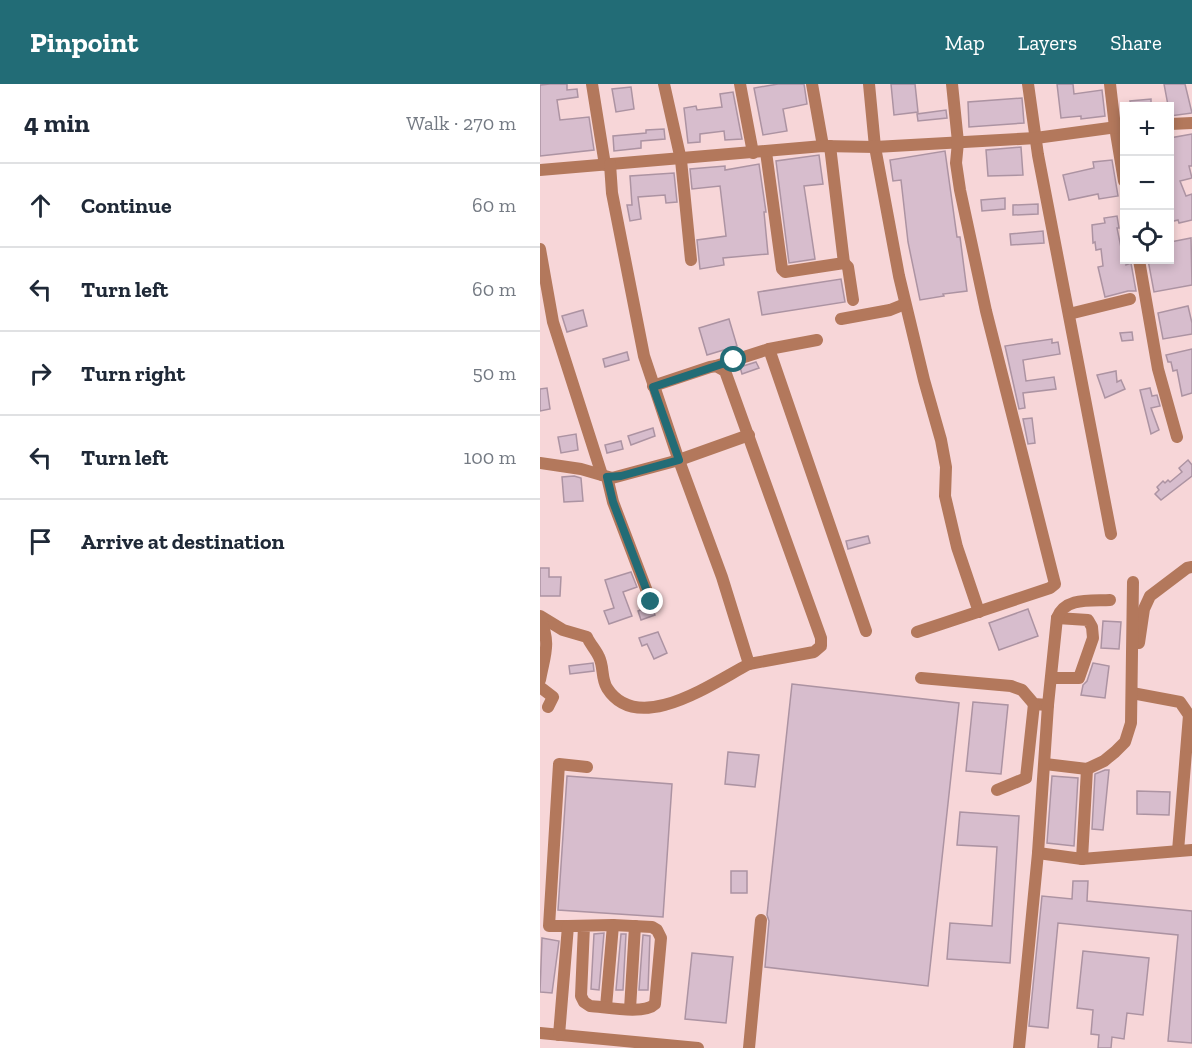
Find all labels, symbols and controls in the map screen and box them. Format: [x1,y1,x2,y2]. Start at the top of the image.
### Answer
text: Pinpoint [30,26,138,59]
text: Map [945,30,985,55]
text: Layers [1018,30,1077,55]
text: Share [1110,30,1162,55]
map controls [1120,102,1174,264]
button: + [1120,102,1174,156]
text: 4 min [24,107,90,139]
text: Walk · 270 m [406,111,516,135]
button: − [1120,156,1174,210]
icon: ahead [24,189,57,222]
text: Continue [81,192,172,219]
text: 60 m [472,193,516,217]
button: locate [1120,210,1174,264]
icon: left [24,273,57,306]
text: Turn left [81,276,168,303]
text: 60 m [472,277,516,301]
route start [720,346,746,372]
icon: right [24,357,57,390]
text: Turn right [81,360,185,387]
text: 50 m [472,361,516,385]
icon: left [24,441,57,474]
text: Turn left [81,444,168,471]
text: 100 m [463,445,516,469]
icon: arrive [24,525,57,558]
text: Arrive at destination [81,528,284,555]
route end [637,588,663,614]

